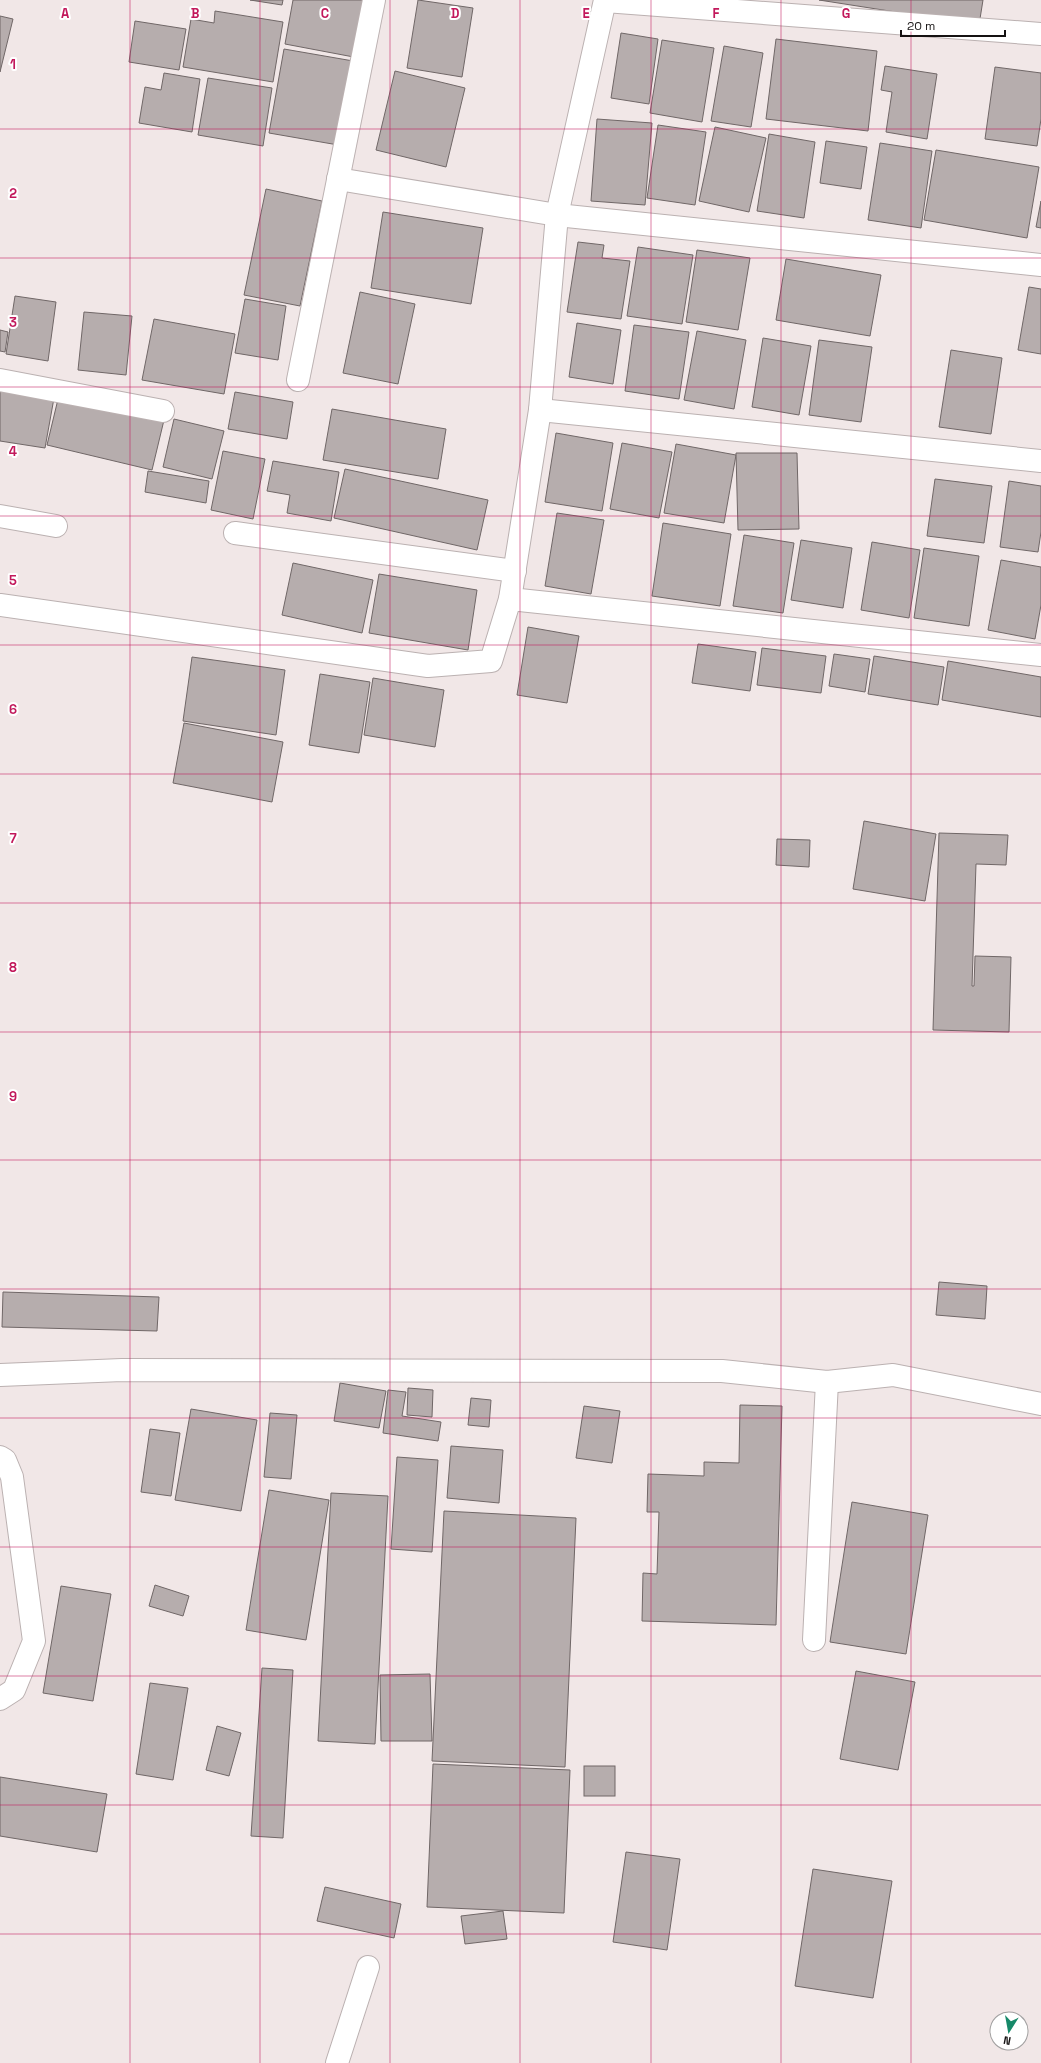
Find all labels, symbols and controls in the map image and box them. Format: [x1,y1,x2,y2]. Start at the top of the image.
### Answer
text: A [61,5,70,22]
text: B [191,5,200,22]
text: C [321,5,329,22]
text: D [451,5,460,22]
text: E [582,5,590,22]
text: F [713,5,720,22]
text: G [842,5,850,22]
scale bar [901,12,1005,38]
text: 20 m [907,18,935,34]
text: 1 [10,56,16,73]
text: 2 [9,185,17,202]
text: 3 [9,314,17,331]
text: 4 [9,443,17,460]
text: 5 [9,572,17,589]
text: 6 [9,701,17,718]
text: 7 [9,830,17,847]
text: 8 [9,959,17,976]
text: 9 [9,1088,17,1105]
north arrow [989,2011,1029,2051]
text: N [1002,2033,1012,2048]

